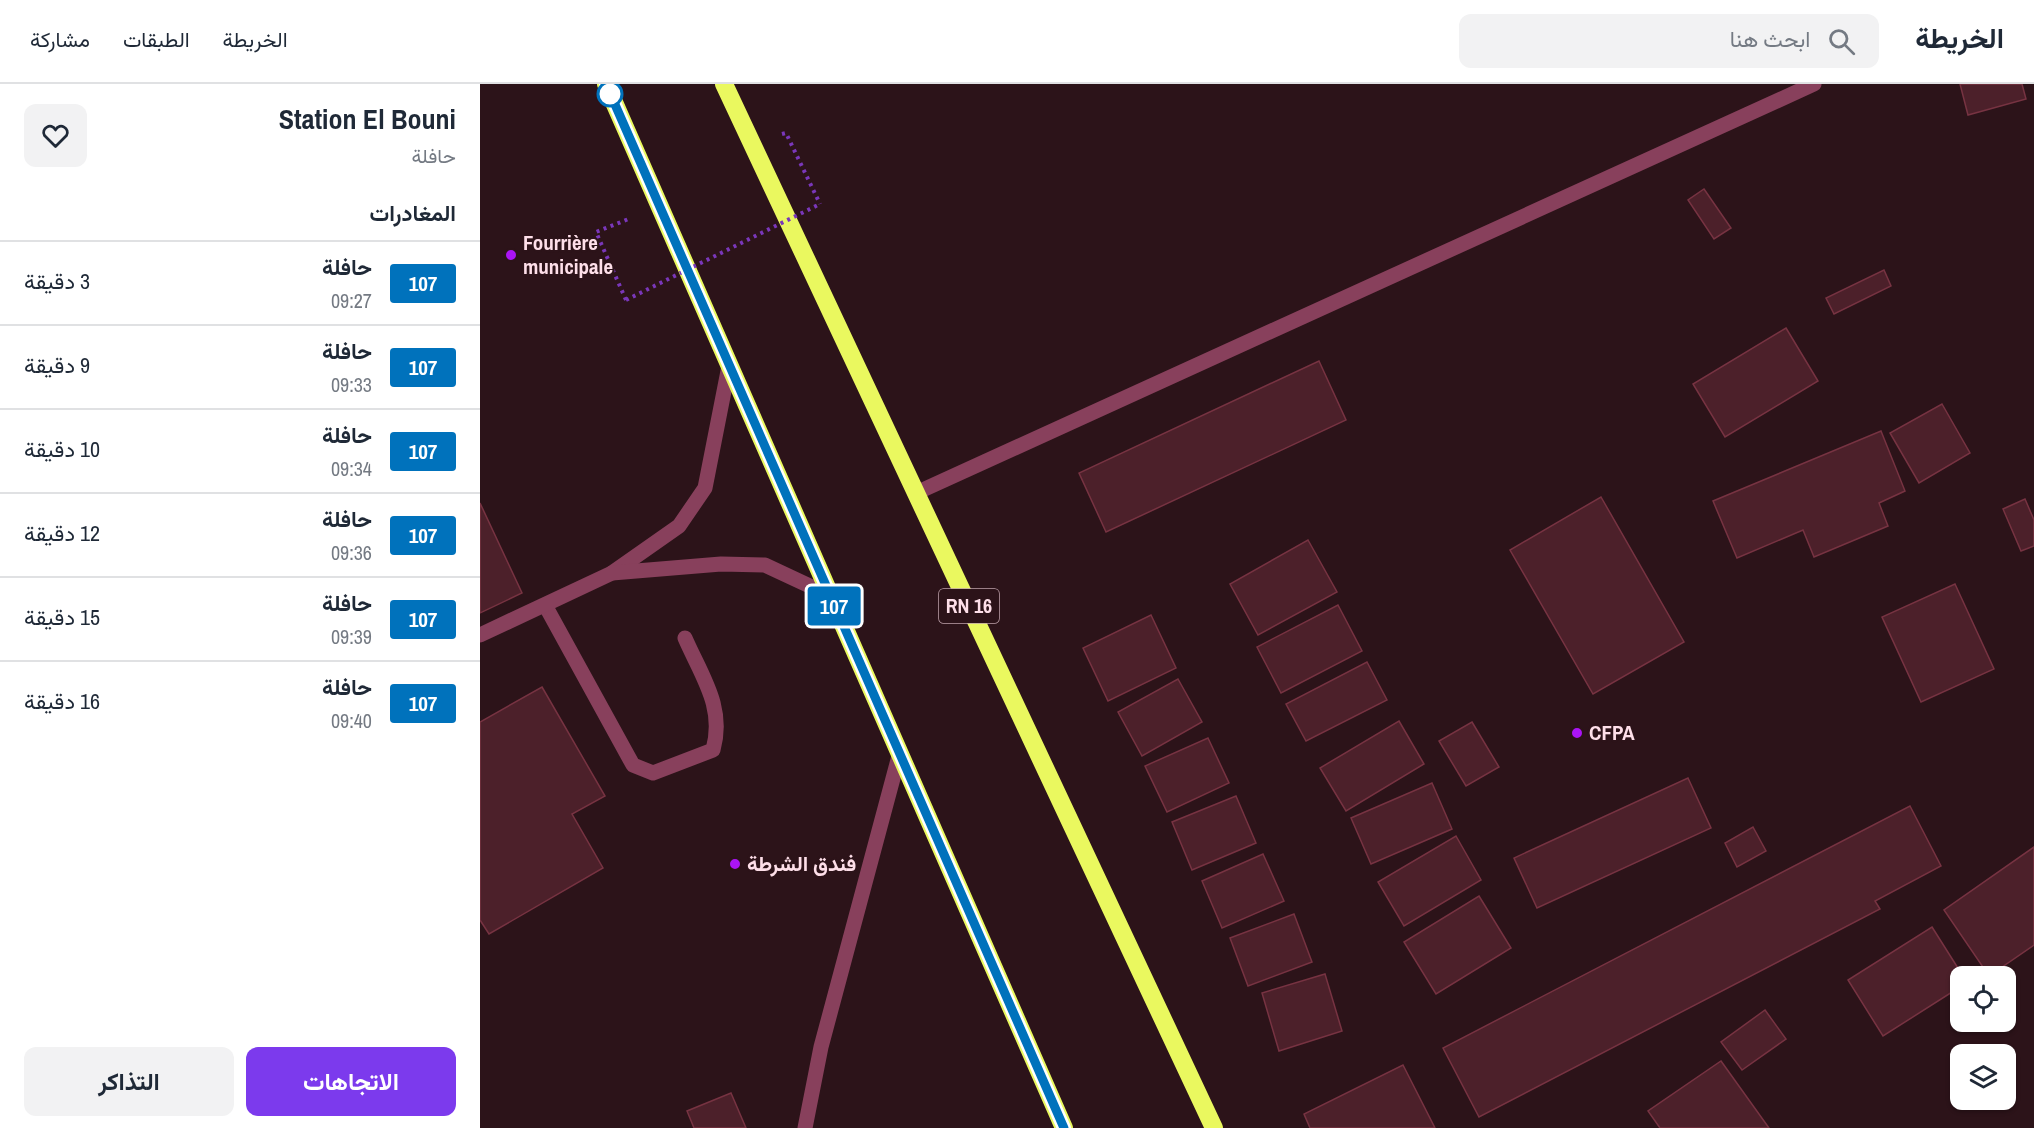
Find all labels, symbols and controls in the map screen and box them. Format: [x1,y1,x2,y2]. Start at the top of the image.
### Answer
search box [1459,14,1879,68]
text: الخريطة [1915,19,2004,57]
text: ابحث هنا [1730,24,1810,54]
text: مشاركة [30,25,90,54]
text: الطبقات [123,25,190,54]
text: الخريطة [223,25,288,54]
icon: search [1825,25,1858,58]
unlabelled marker [597,81,623,107]
text: Station El Bouni [279,100,456,138]
button: heart [24,104,87,167]
text: حافلة [411,142,456,169]
text: المغادرات [370,198,456,228]
place label: Fourrière municipale [523,228,613,281]
marker: Fourrière municipale [504,248,518,262]
text: حافلة [322,252,372,282]
text: 3 دقيقة [24,266,90,296]
text: 107 [409,269,437,298]
text: 09:27 [331,287,372,314]
text: حافلة [322,336,372,366]
text: 9 دقيقة [24,350,90,380]
text: 107 [409,353,437,382]
text: 09:33 [331,371,372,398]
text: حافلة [322,420,372,450]
text: 10 دقيقة [24,434,100,464]
text: 107 [409,437,437,466]
text: 09:34 [331,455,372,482]
text: حافلة [322,504,372,534]
text: 12 دقيقة [24,518,100,548]
text: 107 [409,521,437,550]
text: 09:36 [331,539,372,566]
line badge: 107 [800,586,868,626]
text: حافلة [322,588,372,618]
road number: RN 16 [939,589,999,623]
text: 107 [820,592,848,621]
text: 15 دقيقة [24,602,100,632]
text: 107 [409,605,437,634]
text: 09:39 [331,623,372,650]
text: حافلة [322,672,372,702]
text: 16 دقيقة [24,686,100,716]
text: 107 [409,689,437,718]
text: 09:40 [331,707,372,734]
place label: CFPA [1589,718,1635,747]
marker: CFPA [1570,726,1584,740]
place label: فندق الشرطة [747,849,856,878]
marker: فندق الشرطة [728,857,742,871]
map controls [1950,966,2016,1110]
button: locate [1950,966,2016,1032]
button: layers [1950,1044,2016,1110]
button: التذاكر [24,1047,234,1116]
button: الاتجاهات [246,1047,456,1116]

